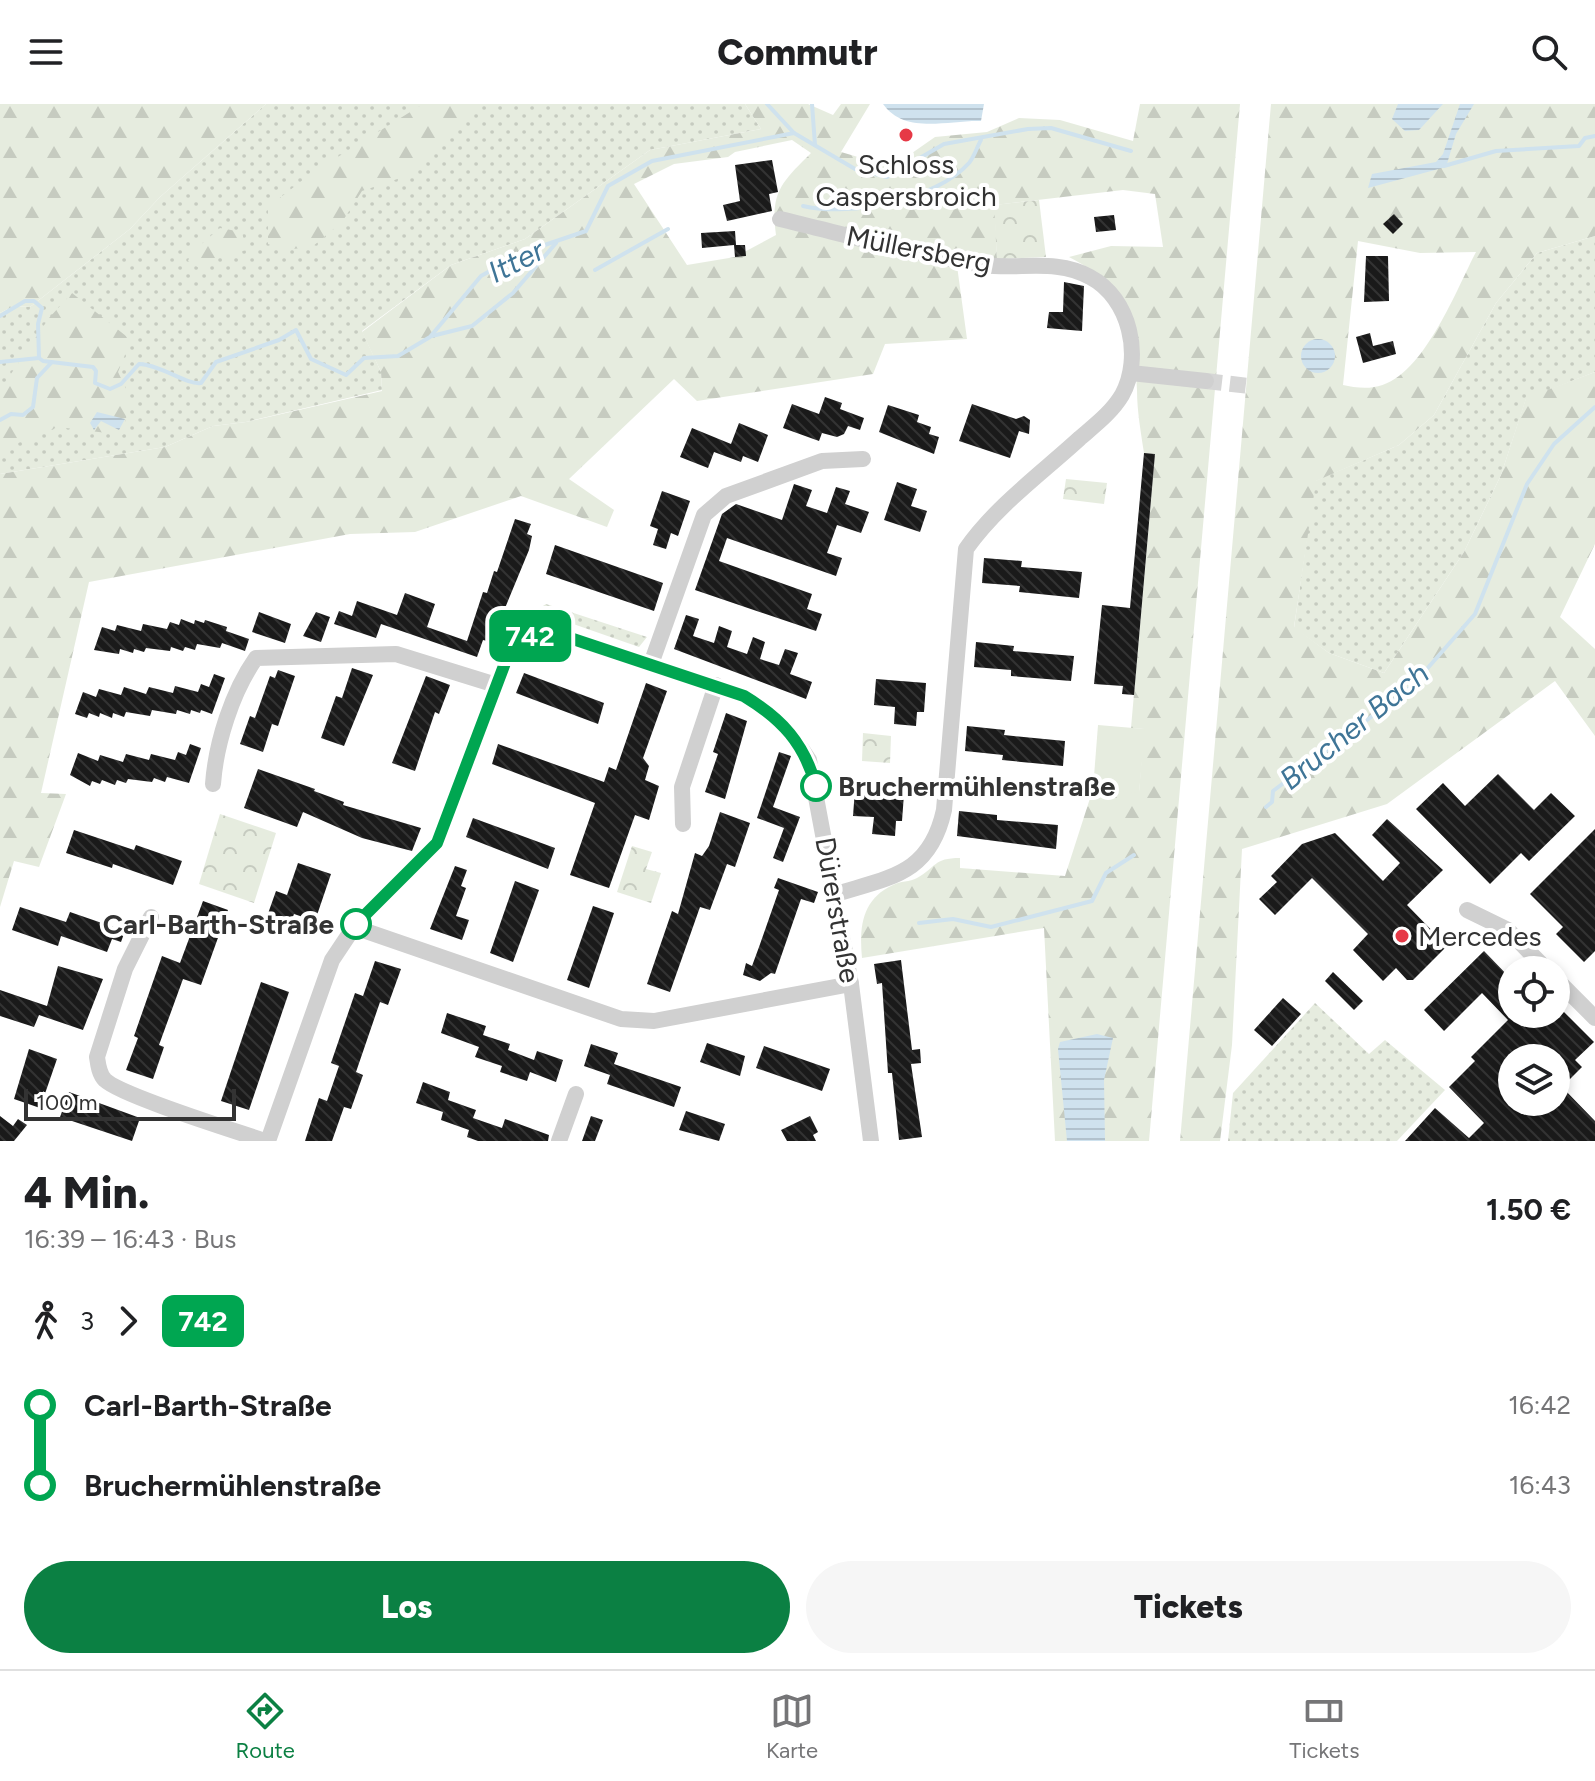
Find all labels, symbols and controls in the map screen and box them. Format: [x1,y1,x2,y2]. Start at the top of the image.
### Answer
icon: menu [24,30,68,74]
icon: search [1527,30,1571,74]
text: Commutr [717,31,878,74]
marker: Schloss Caspersbroich [897,126,915,144]
place label: Schloss Caspersbroich [815,147,997,213]
street label: Müllersberg [844,218,994,280]
water label: Itter [482,231,552,291]
line badge: 742 [484,610,576,662]
text: 742 [505,619,555,653]
water label: Brucher Bach [1272,655,1436,797]
place label: Bruchermühlenstraße [838,769,1115,803]
marker: Bruchermühlenstraße [801,771,831,801]
street label: Dürerstraße [808,834,868,986]
place label: Carl-Barth-Straße [103,907,334,941]
marker: Carl-Barth-Straße [341,909,371,939]
place label: Mercedes [1418,919,1542,953]
marker: Mercedes [1393,927,1411,945]
map controls [1498,956,1570,1116]
button: locate [1498,956,1570,1028]
button: layers [1498,1044,1570,1116]
scale bar [24,1085,236,1121]
text: 100 m [36,1089,97,1116]
text: 4 Min. [24,1166,150,1219]
text: 1.50 € [1486,1191,1571,1228]
text: 16:39 – 16:43 · Bus [24,1223,236,1255]
icon: walk [24,1299,68,1343]
icon: forward [106,1299,150,1343]
text: 742 [178,1304,228,1338]
text: 3 [80,1305,94,1337]
text: Carl-Barth-Straße [84,1387,332,1424]
text: 16:42 [1508,1389,1571,1421]
text: Bruchermühlenstraße [84,1467,381,1504]
text: 16:43 [1509,1469,1571,1501]
button: Los [24,1561,790,1653]
button: Tickets [806,1561,1571,1653]
tab: Route [236,1689,295,1764]
tab: Karte [766,1689,818,1764]
tab: Tickets [1289,1689,1359,1764]

